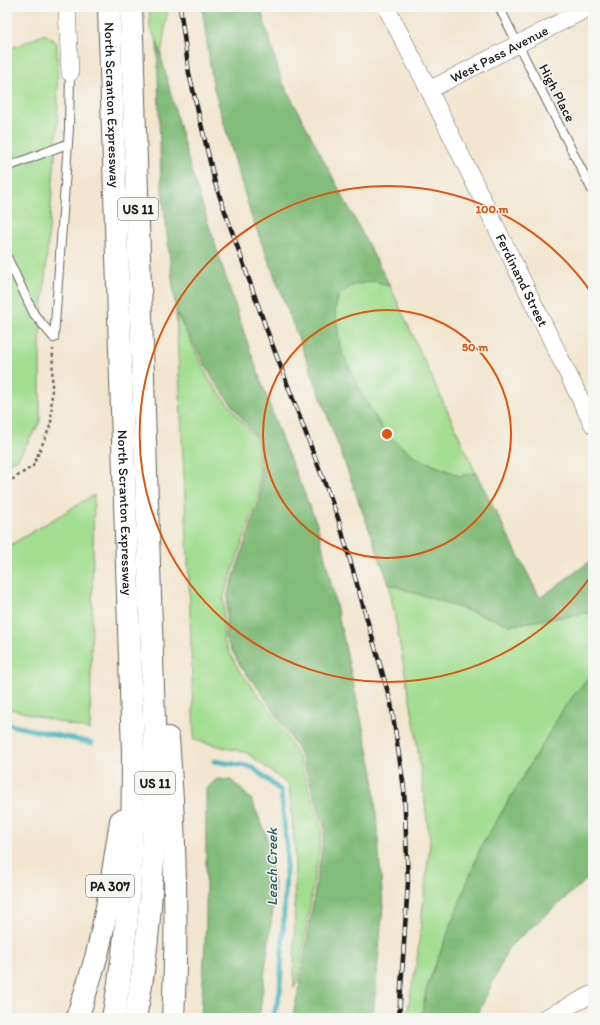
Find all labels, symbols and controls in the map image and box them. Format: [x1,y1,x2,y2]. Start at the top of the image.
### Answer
street label: West Pass Avenue [447,21,551,86]
street label: North Scranton Expressway [101,22,123,188]
street label: High Place [535,61,579,125]
road number: US 11 [118,198,158,220]
text: 100 m [475,202,509,216]
street label: Ferdinand Street [492,231,552,329]
text: 50 m [462,340,489,354]
centre of rings [380,427,394,441]
street label: North Scranton Expressway [114,430,136,596]
road number: US 11 [135,772,175,794]
water label: Leach Creek [263,827,281,906]
road number: PA 307 [86,875,134,897]

